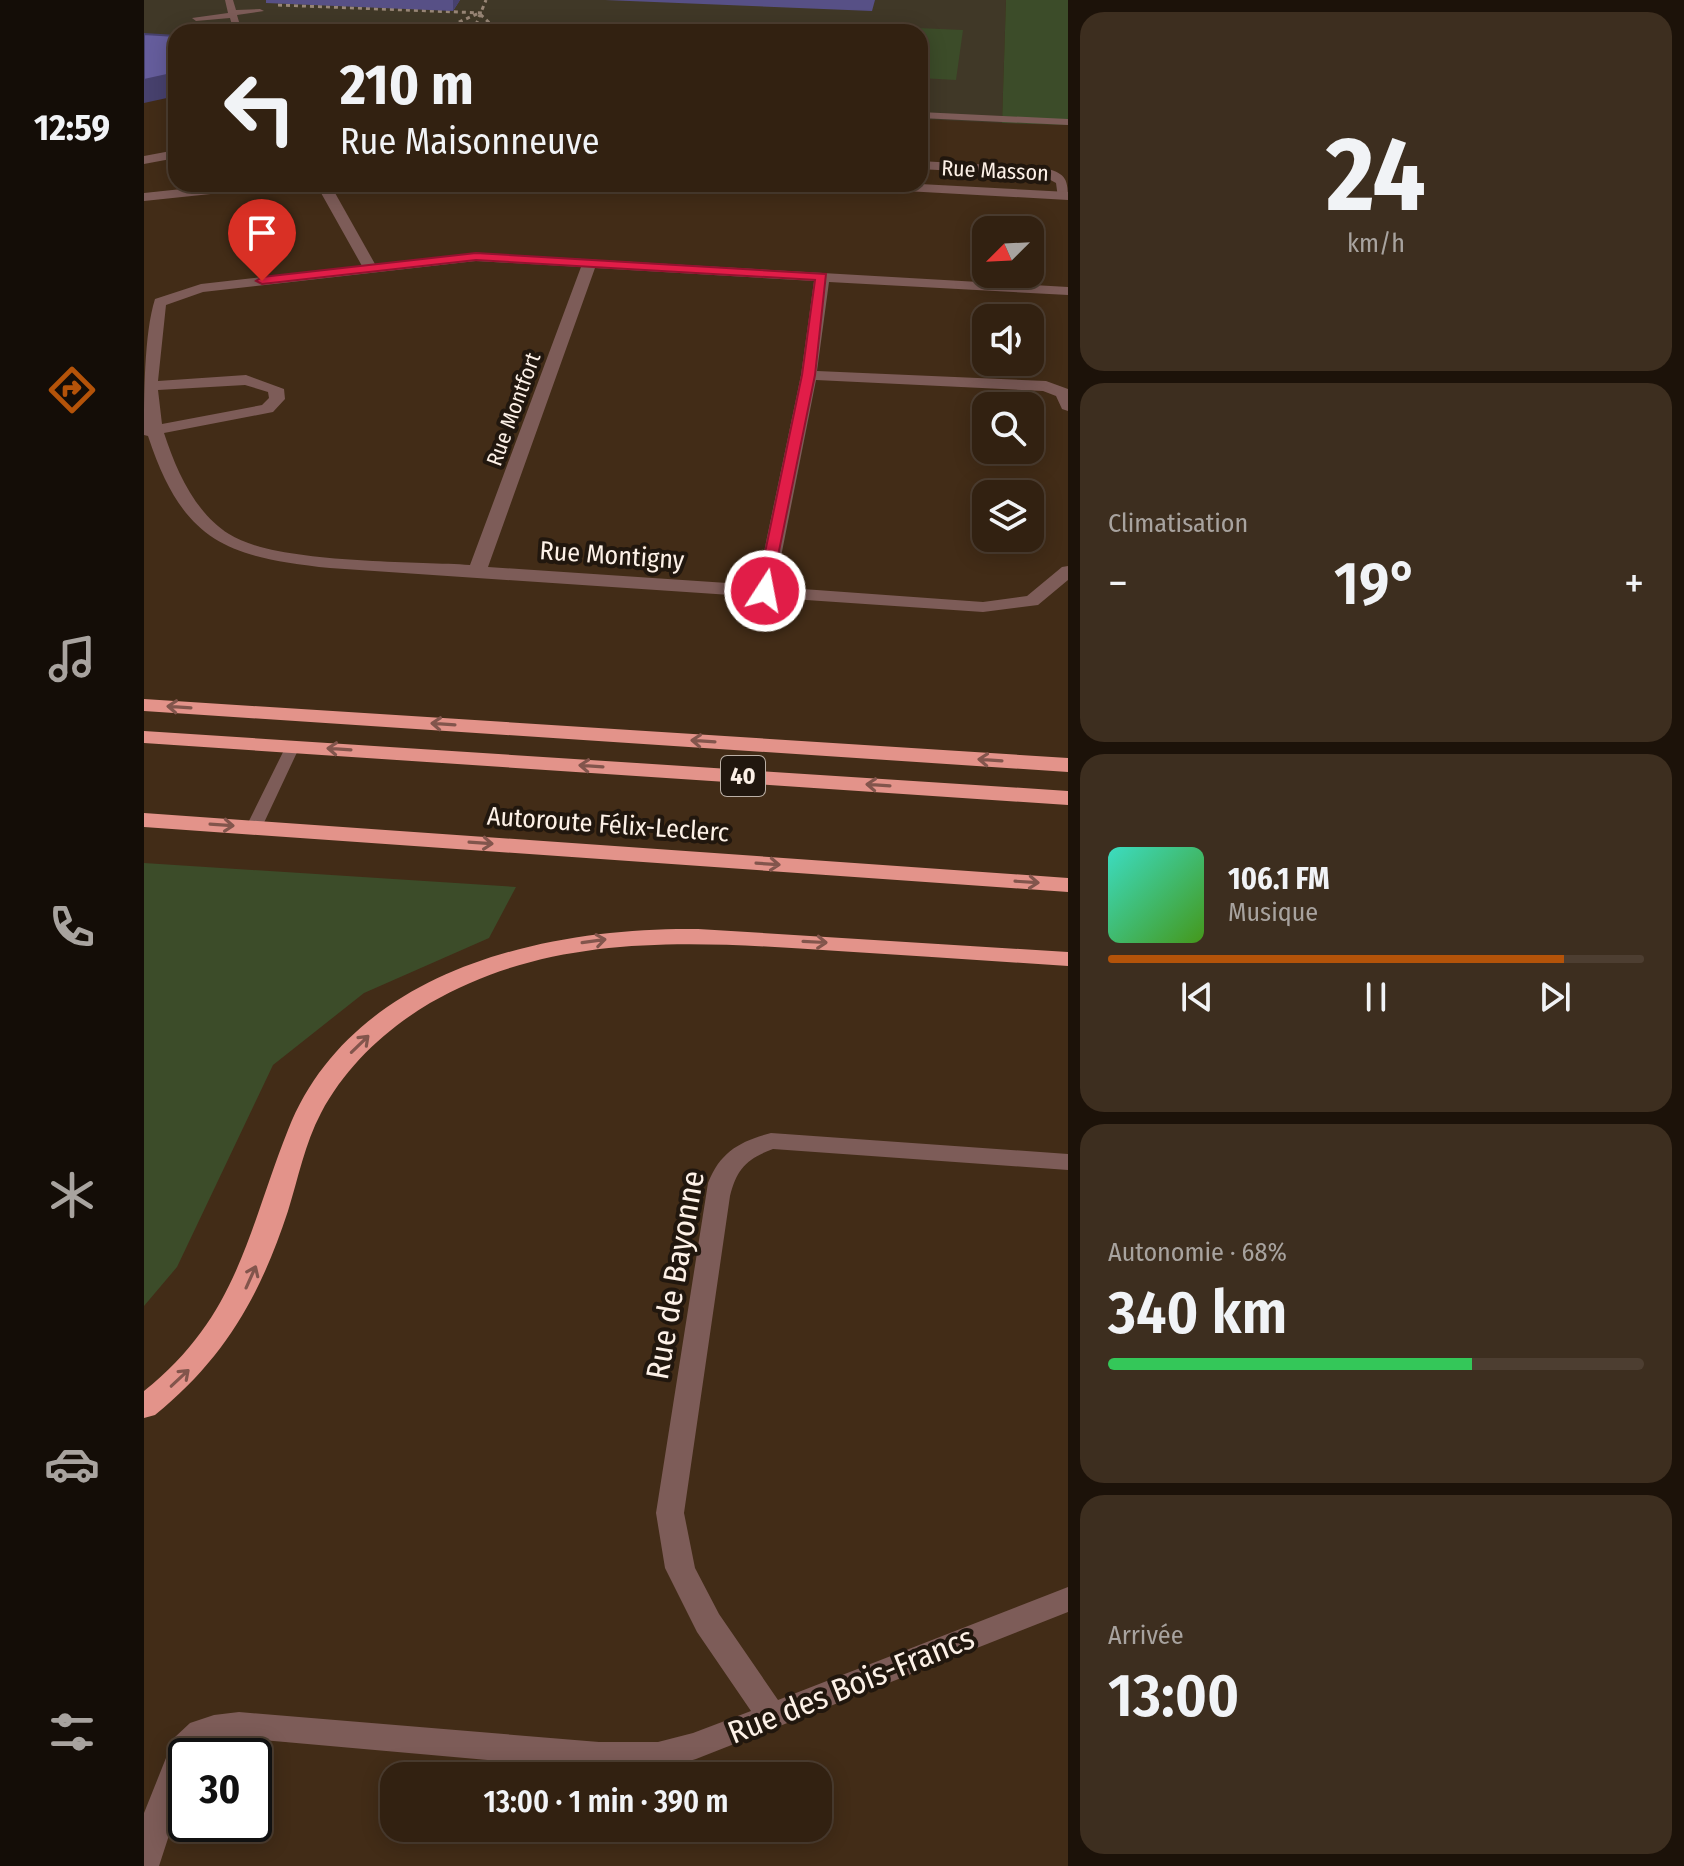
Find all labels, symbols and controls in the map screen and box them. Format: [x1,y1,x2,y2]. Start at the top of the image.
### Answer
text: 210 m [340,52,474,119]
icon: left [208,56,312,160]
text: 12:59 [34,106,110,150]
text: 24 [1326,113,1426,238]
text: Rue Maisonneuve [340,120,600,164]
street label: Rue Masson [941,154,1049,187]
pin [228,199,296,281]
icon: arrive [240,211,284,255]
north arrow [972,216,1044,288]
map controls [972,216,1044,552]
text: km/h [1347,228,1405,259]
button: sound [972,304,1044,376]
street label: Rue Montfort [481,348,547,469]
icon: directions [44,362,100,418]
button: search [972,392,1044,464]
button: layers [972,480,1044,552]
text: Climatisation [1108,508,1248,539]
street label: Rue Montigny [539,535,686,576]
text: 19° [1334,548,1418,620]
position arrow [723,549,807,633]
text: − [1108,557,1128,610]
text: + [1624,557,1644,610]
icon: music [44,631,100,687]
one-way arrow [166,699,193,714]
one-way arrow [430,716,457,731]
one-way arrow [690,733,717,748]
one-way arrow [326,741,353,756]
one-way arrow [977,752,1004,767]
road number: 40 [721,756,765,796]
one-way arrow [578,758,605,773]
one-way arrow [865,777,892,792]
street label: Autoroute Félix-Leclerc [486,801,730,848]
one-way arrow [208,818,235,833]
one-way arrow [467,836,494,851]
one-way arrow [754,857,781,872]
text: 106.1 FM [1228,861,1330,897]
one-way arrow [1013,875,1040,890]
text: Musique [1228,897,1318,928]
icon: phone [44,899,100,955]
one-way arrow [580,933,606,948]
one-way arrow [801,935,828,950]
icon: previous [1175,975,1219,1019]
icon: pause [1354,975,1398,1019]
icon: next [1533,975,1577,1019]
one-way arrow [350,1035,370,1054]
icon: climate [44,1167,100,1223]
street label: Rue de Bayonne [638,1168,712,1382]
text: Autonomie · 68% [1108,1237,1287,1268]
one-way arrow [244,1265,259,1289]
text: 340 km [1108,1277,1287,1349]
one-way arrow [170,1368,190,1387]
icon: car [44,1436,100,1492]
street label: Rue des Bois-Francs [722,1618,980,1752]
text: Arrivée [1108,1620,1184,1651]
text: 13:00 [1108,1660,1239,1732]
icon: filters [44,1704,100,1760]
speed limit sign: 30 [168,1738,272,1842]
text: 13:00 · 1 min · 390 m [483,1784,729,1820]

